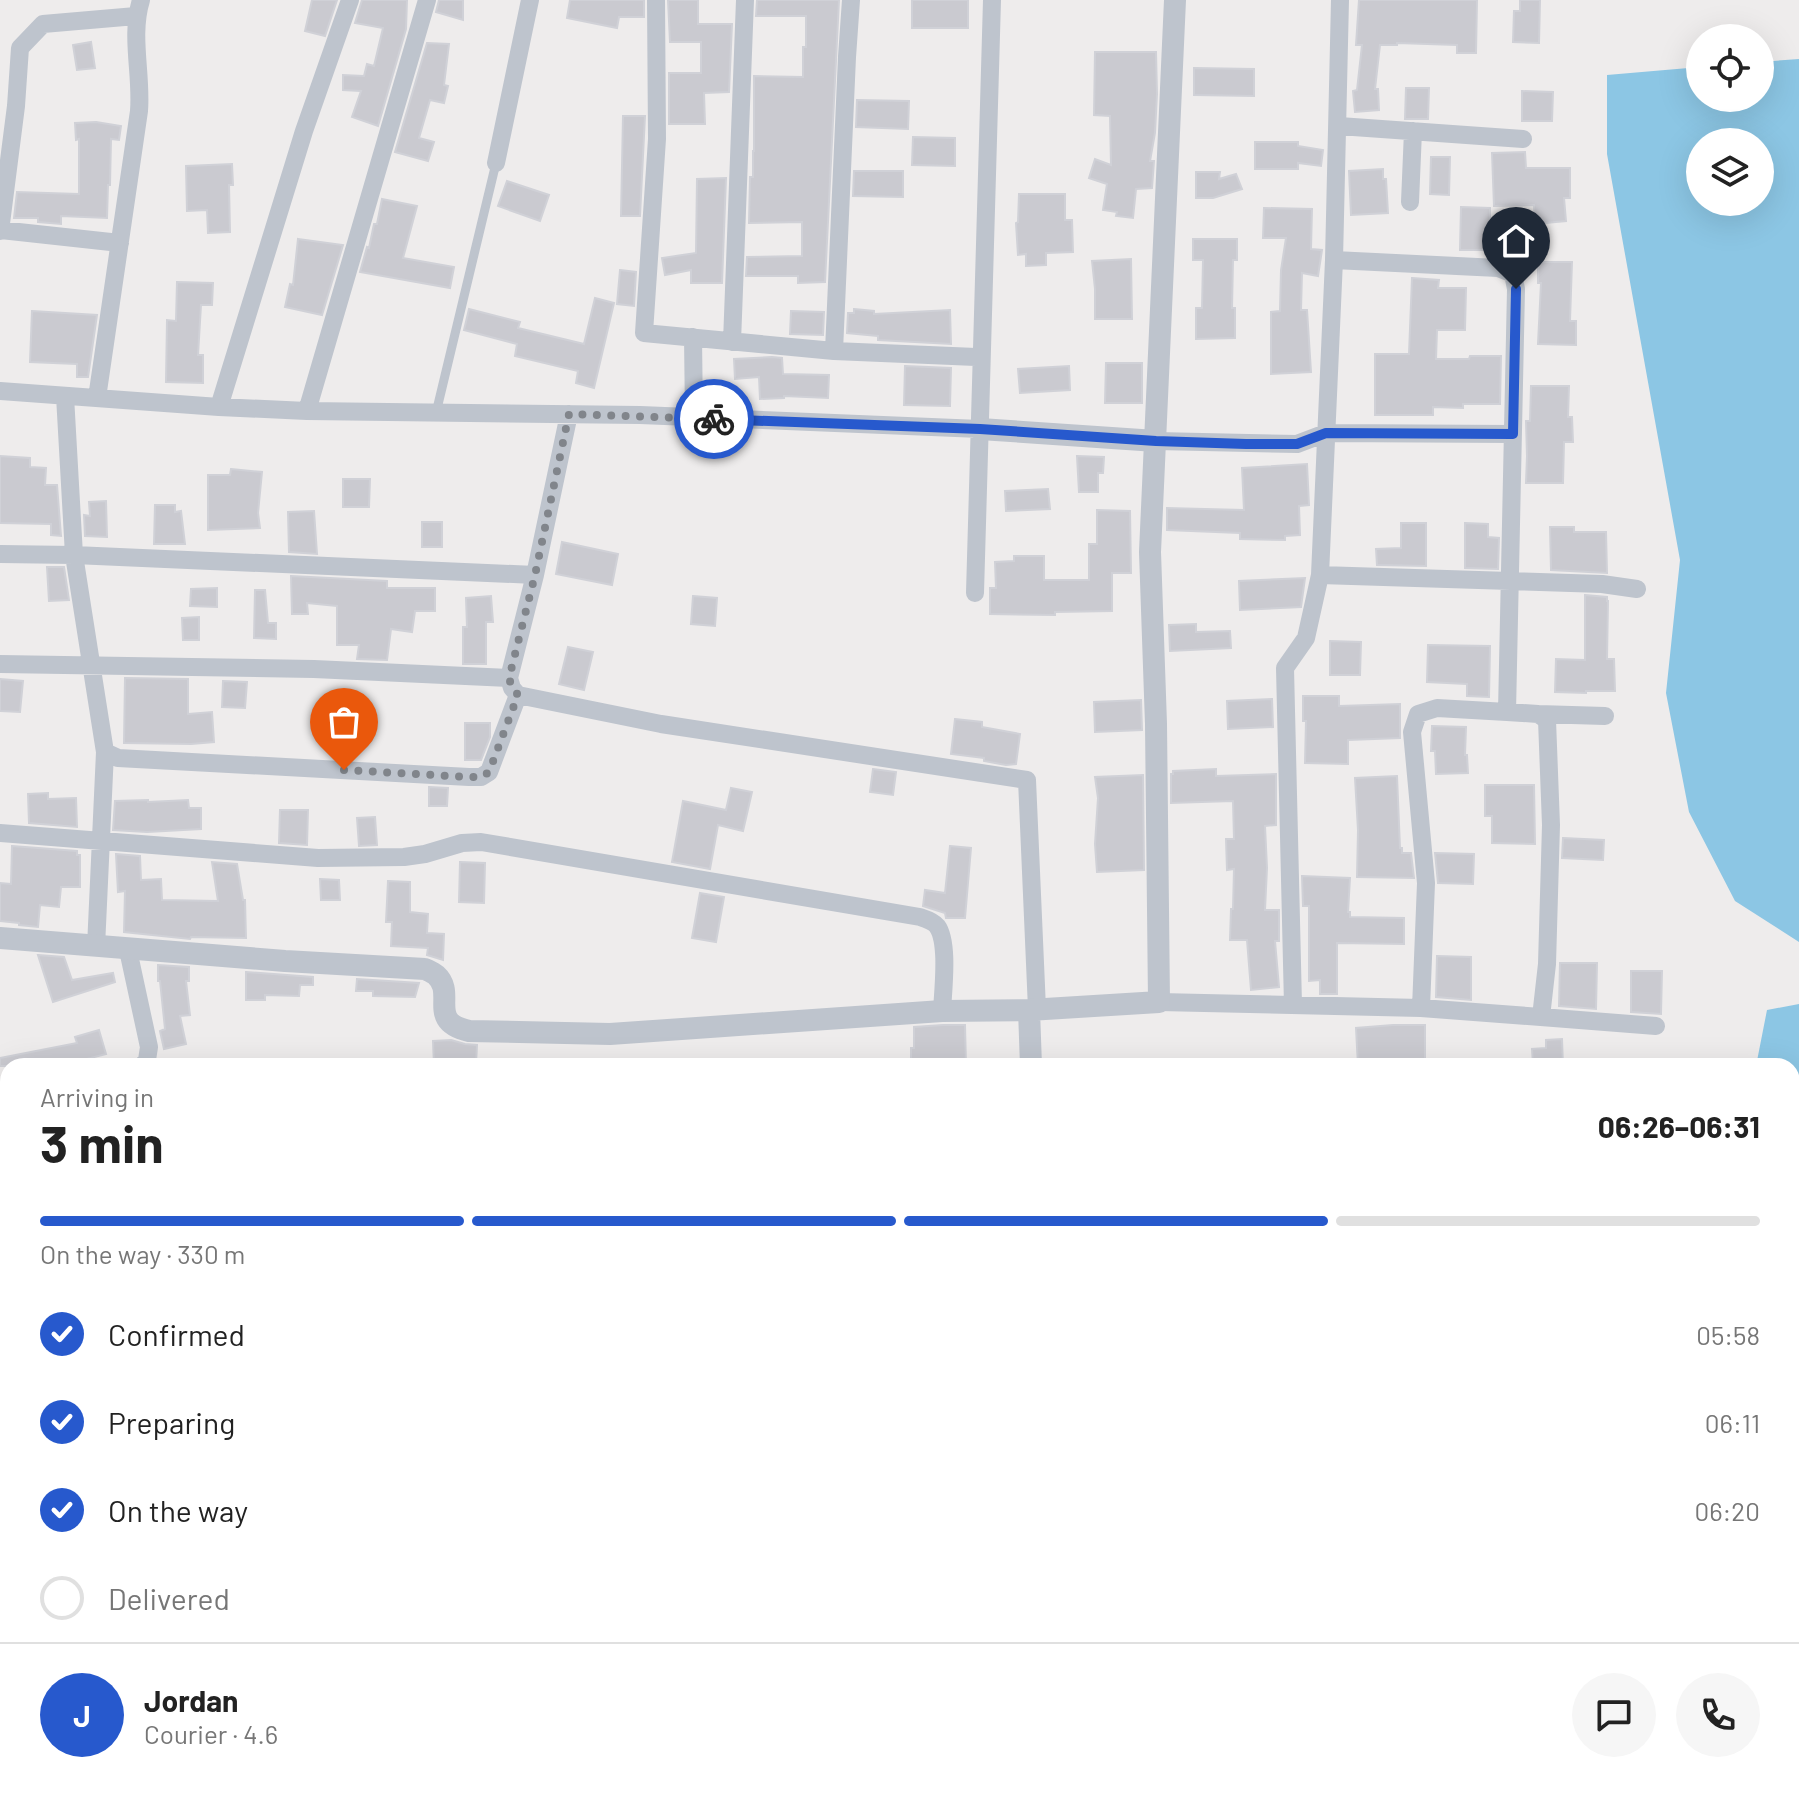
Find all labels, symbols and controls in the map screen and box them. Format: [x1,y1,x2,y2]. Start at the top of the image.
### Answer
map controls [1686,24,1774,216]
button: locate [1686,24,1774,112]
button: layers [1686,128,1774,216]
pin [1482,207,1550,289]
icon: home [1494,219,1538,263]
courier [674,379,754,459]
icon: bike [692,397,736,441]
pin [310,688,378,770]
icon: bag [322,700,366,744]
text: Arriving in [40,1081,154,1112]
text: 06:26–06:31 [1598,1108,1760,1144]
text: 3 min [40,1111,164,1173]
text: On the way · 330 m [40,1238,245,1269]
icon: check [40,1312,84,1356]
text: Confirmed [108,1316,245,1352]
text: 05:58 [1696,1319,1760,1350]
icon: check [40,1400,84,1444]
text: Preparing [108,1404,235,1440]
text: 06:11 [1705,1407,1760,1438]
icon: check [40,1488,84,1532]
text: On the way [108,1492,248,1528]
text: 06:20 [1694,1495,1760,1526]
text: Delivered [108,1580,230,1616]
button: chat [1572,1673,1656,1757]
button: phone [1676,1673,1760,1757]
text: Jordan [144,1682,239,1718]
text: J [73,1697,91,1733]
text: Courier · 4.6 [144,1718,278,1749]

